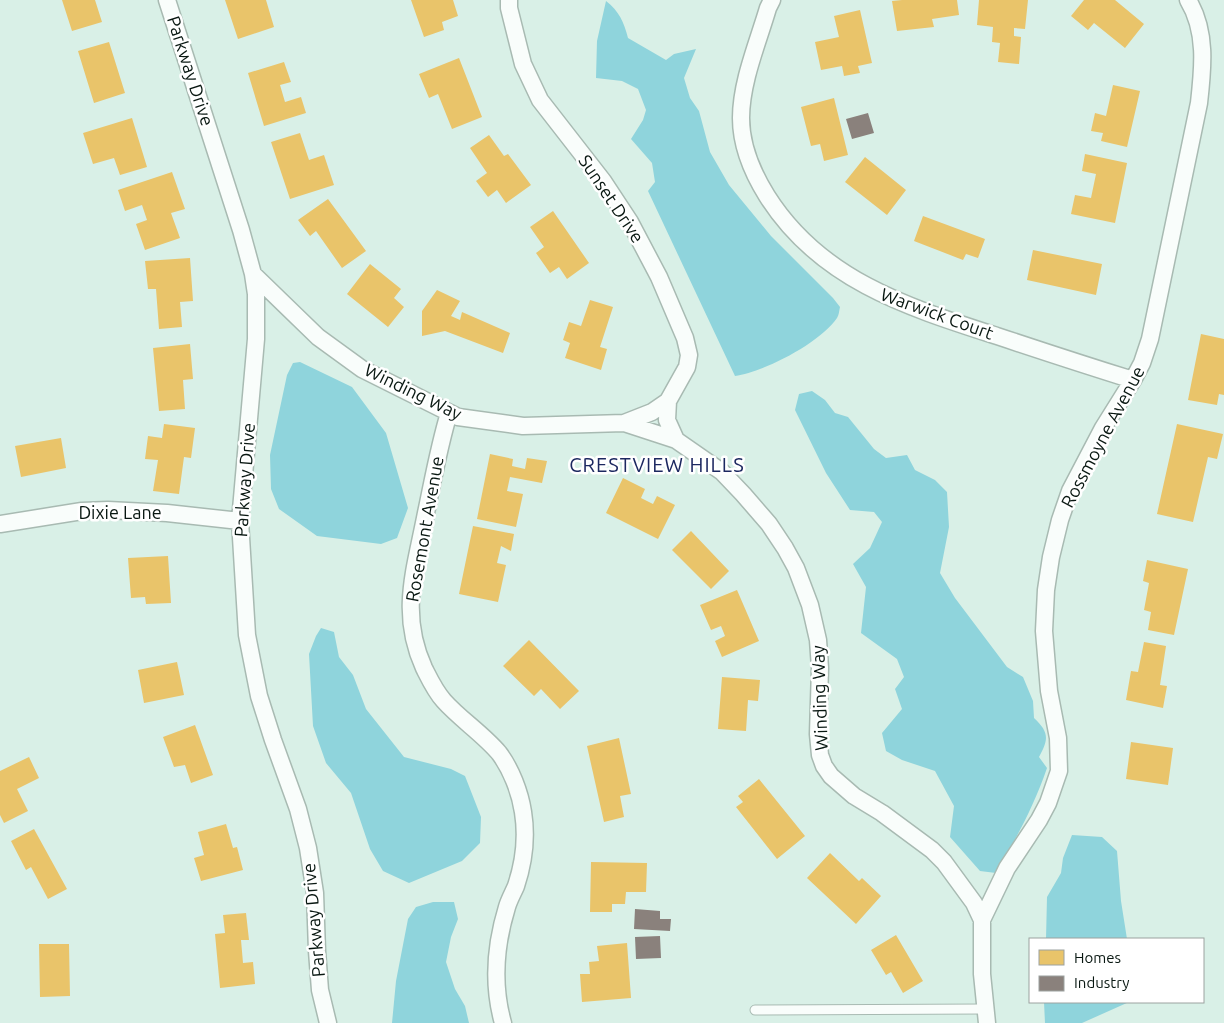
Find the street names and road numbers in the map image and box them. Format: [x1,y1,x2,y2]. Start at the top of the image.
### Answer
street label: Parkway Drive [164,13,218,128]
street label: Sunset Drive [575,151,648,246]
street label: Warwick Court [878,283,996,343]
street label: Winding Way [362,359,466,423]
street label: Rossmoyne Avenue [1056,363,1148,511]
street label: Parkway Drive [230,422,258,538]
street label: Rosemont Avenue [401,454,447,603]
street label: Dixie Lane [78,502,162,522]
street label: Winding Way [807,645,831,751]
street label: Parkway Drive [298,862,328,978]

